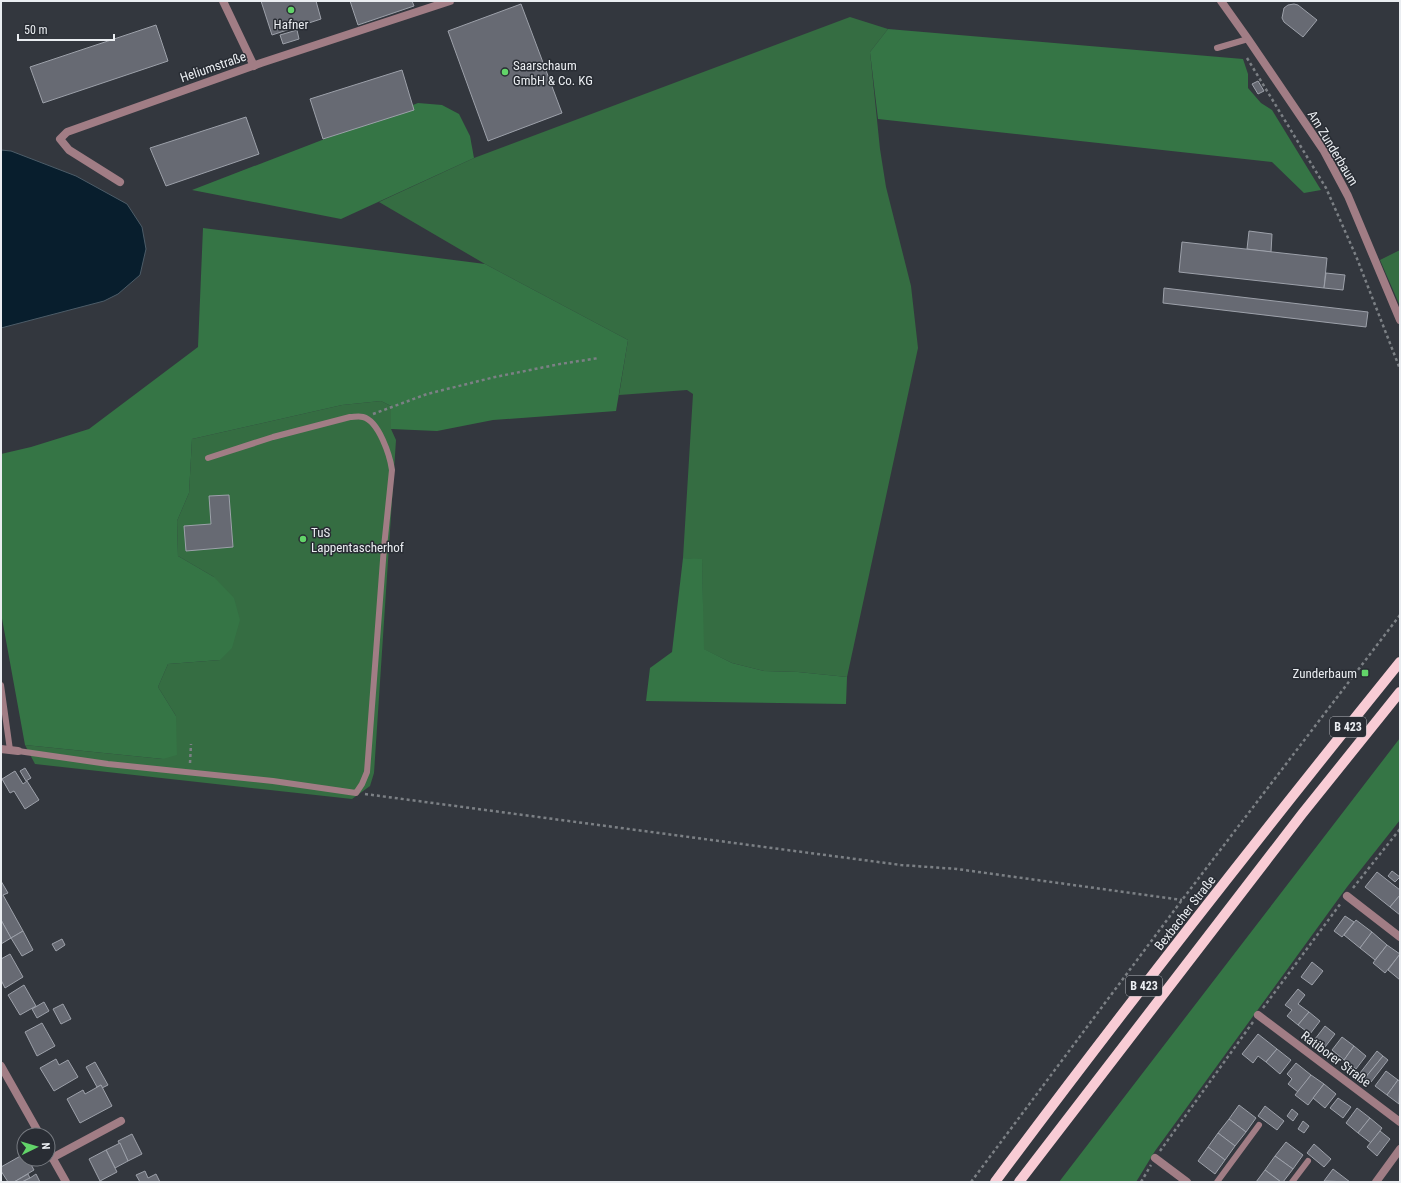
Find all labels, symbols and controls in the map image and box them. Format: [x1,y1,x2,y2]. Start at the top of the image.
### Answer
marker: Hafner [286,5,296,15]
scale bar [18,16,114,42]
place label: Hafner [274,17,308,32]
text: 50 m [24,23,48,37]
street label: Heliumstraße [178,49,248,85]
place label: Saarschaum GmbH & Co. KG [513,58,593,88]
marker: Saarschaum GmbH & Co. KG [500,67,510,77]
street label: Am Zunderbaum [1305,108,1361,188]
place label: TuS Lappentascherhof [311,525,404,555]
marker: TuS Lappentascherhof [298,534,308,544]
place label: Zunderbaum [1293,666,1357,681]
marker: Zunderbaum [1360,668,1370,678]
road number: B 423 [1330,717,1366,737]
street label: Bexbacher Straße [1151,873,1219,953]
road number: B 423 [1126,976,1162,996]
street label: Ratiborer Straße [1298,1028,1374,1090]
north arrow [16,1127,56,1167]
text: N [39,1142,52,1150]

